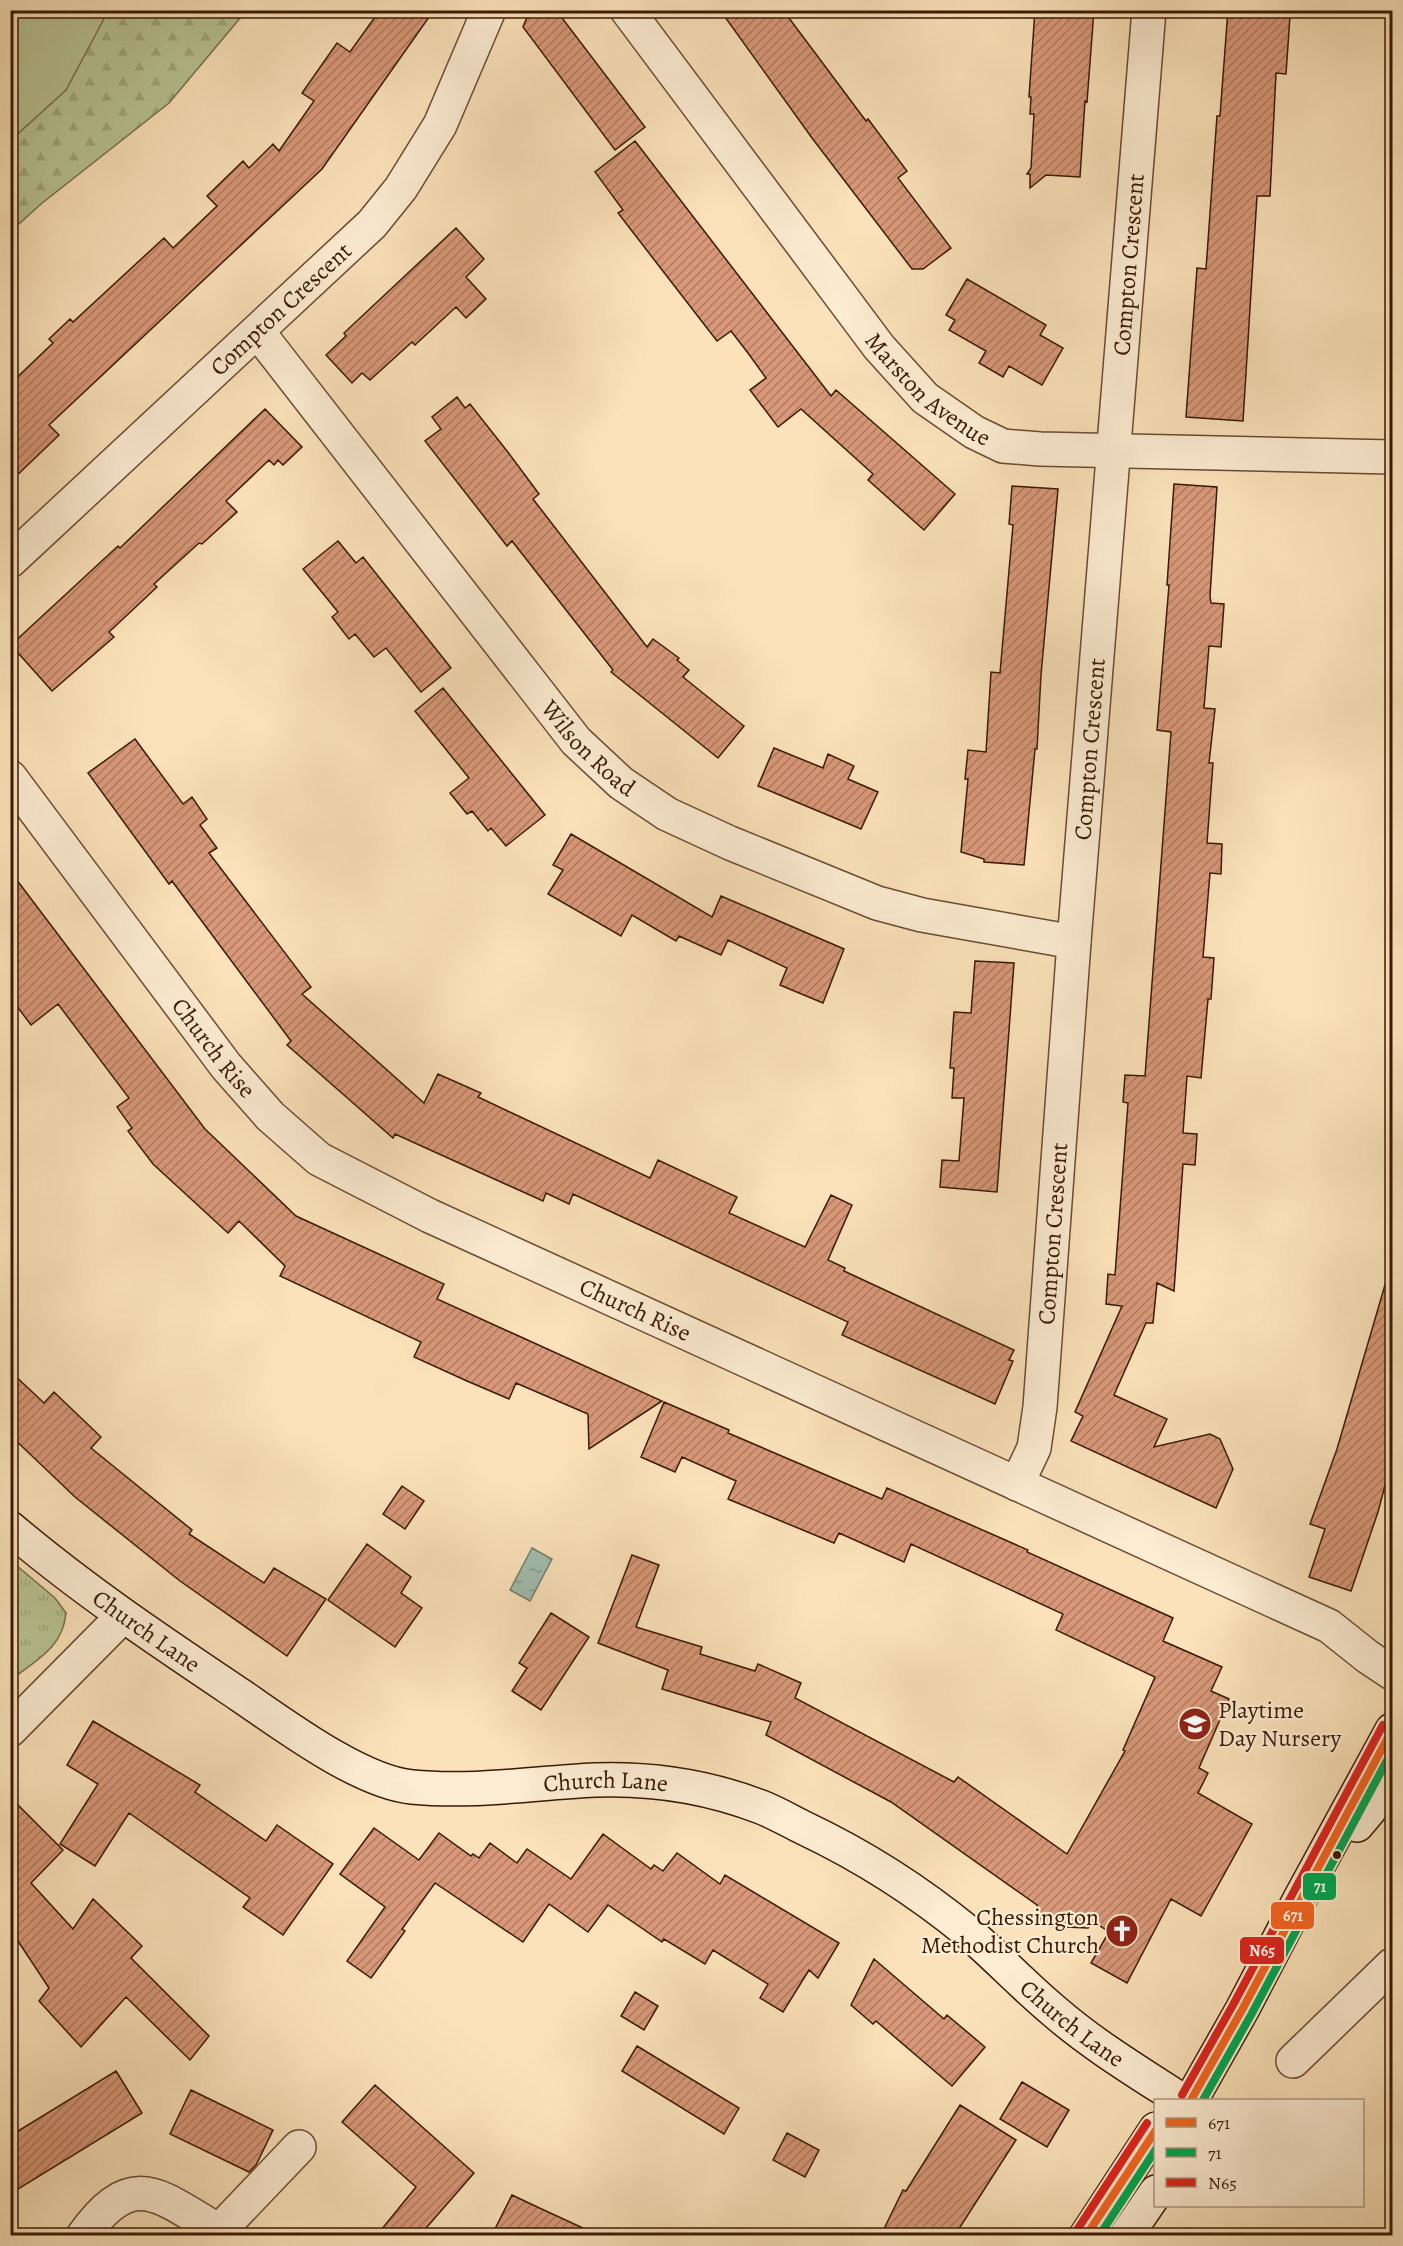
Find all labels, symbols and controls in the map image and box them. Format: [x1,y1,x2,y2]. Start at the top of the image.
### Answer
street label: Compton Crescent [1105,172,1152,357]
street label: Compton Crescent [203,235,359,383]
street label: Marston Avenue [857,326,996,454]
street label: Compton Crescent [1066,657,1113,841]
street label: Wilson Road [533,693,642,804]
street label: Church Rise [164,991,263,1105]
street label: Compton Crescent [1030,1141,1075,1326]
street label: Church Rise [574,1270,696,1349]
street label: Church Lane [86,1582,207,1680]
place label: Playtime Day Nursery [1218,1694,1341,1754]
school or university icon: Playtime Day Nursery [1177,1706,1213,1742]
street label: Church Lane [542,1764,670,1800]
unlabelled marker [1331,1849,1343,1861]
line badge: 71 [1302,1872,1337,1901]
text: 71 [1314,1876,1327,1898]
place label: Chessington Methodist Church [921,1901,1099,1961]
line badge: 671 [1270,1901,1315,1930]
text: 671 [1283,1905,1303,1927]
church icon: Chessington Methodist Church [1104,1913,1140,1949]
line badge: N65 [1239,1936,1285,1965]
text: N65 [1249,1940,1275,1962]
street label: Church Lane [1013,1972,1130,2075]
legend [1154,2099,1364,2207]
text: 671 [1208,2111,1230,2135]
text: 71 [1208,2141,1222,2165]
text: N65 [1208,2171,1237,2195]

